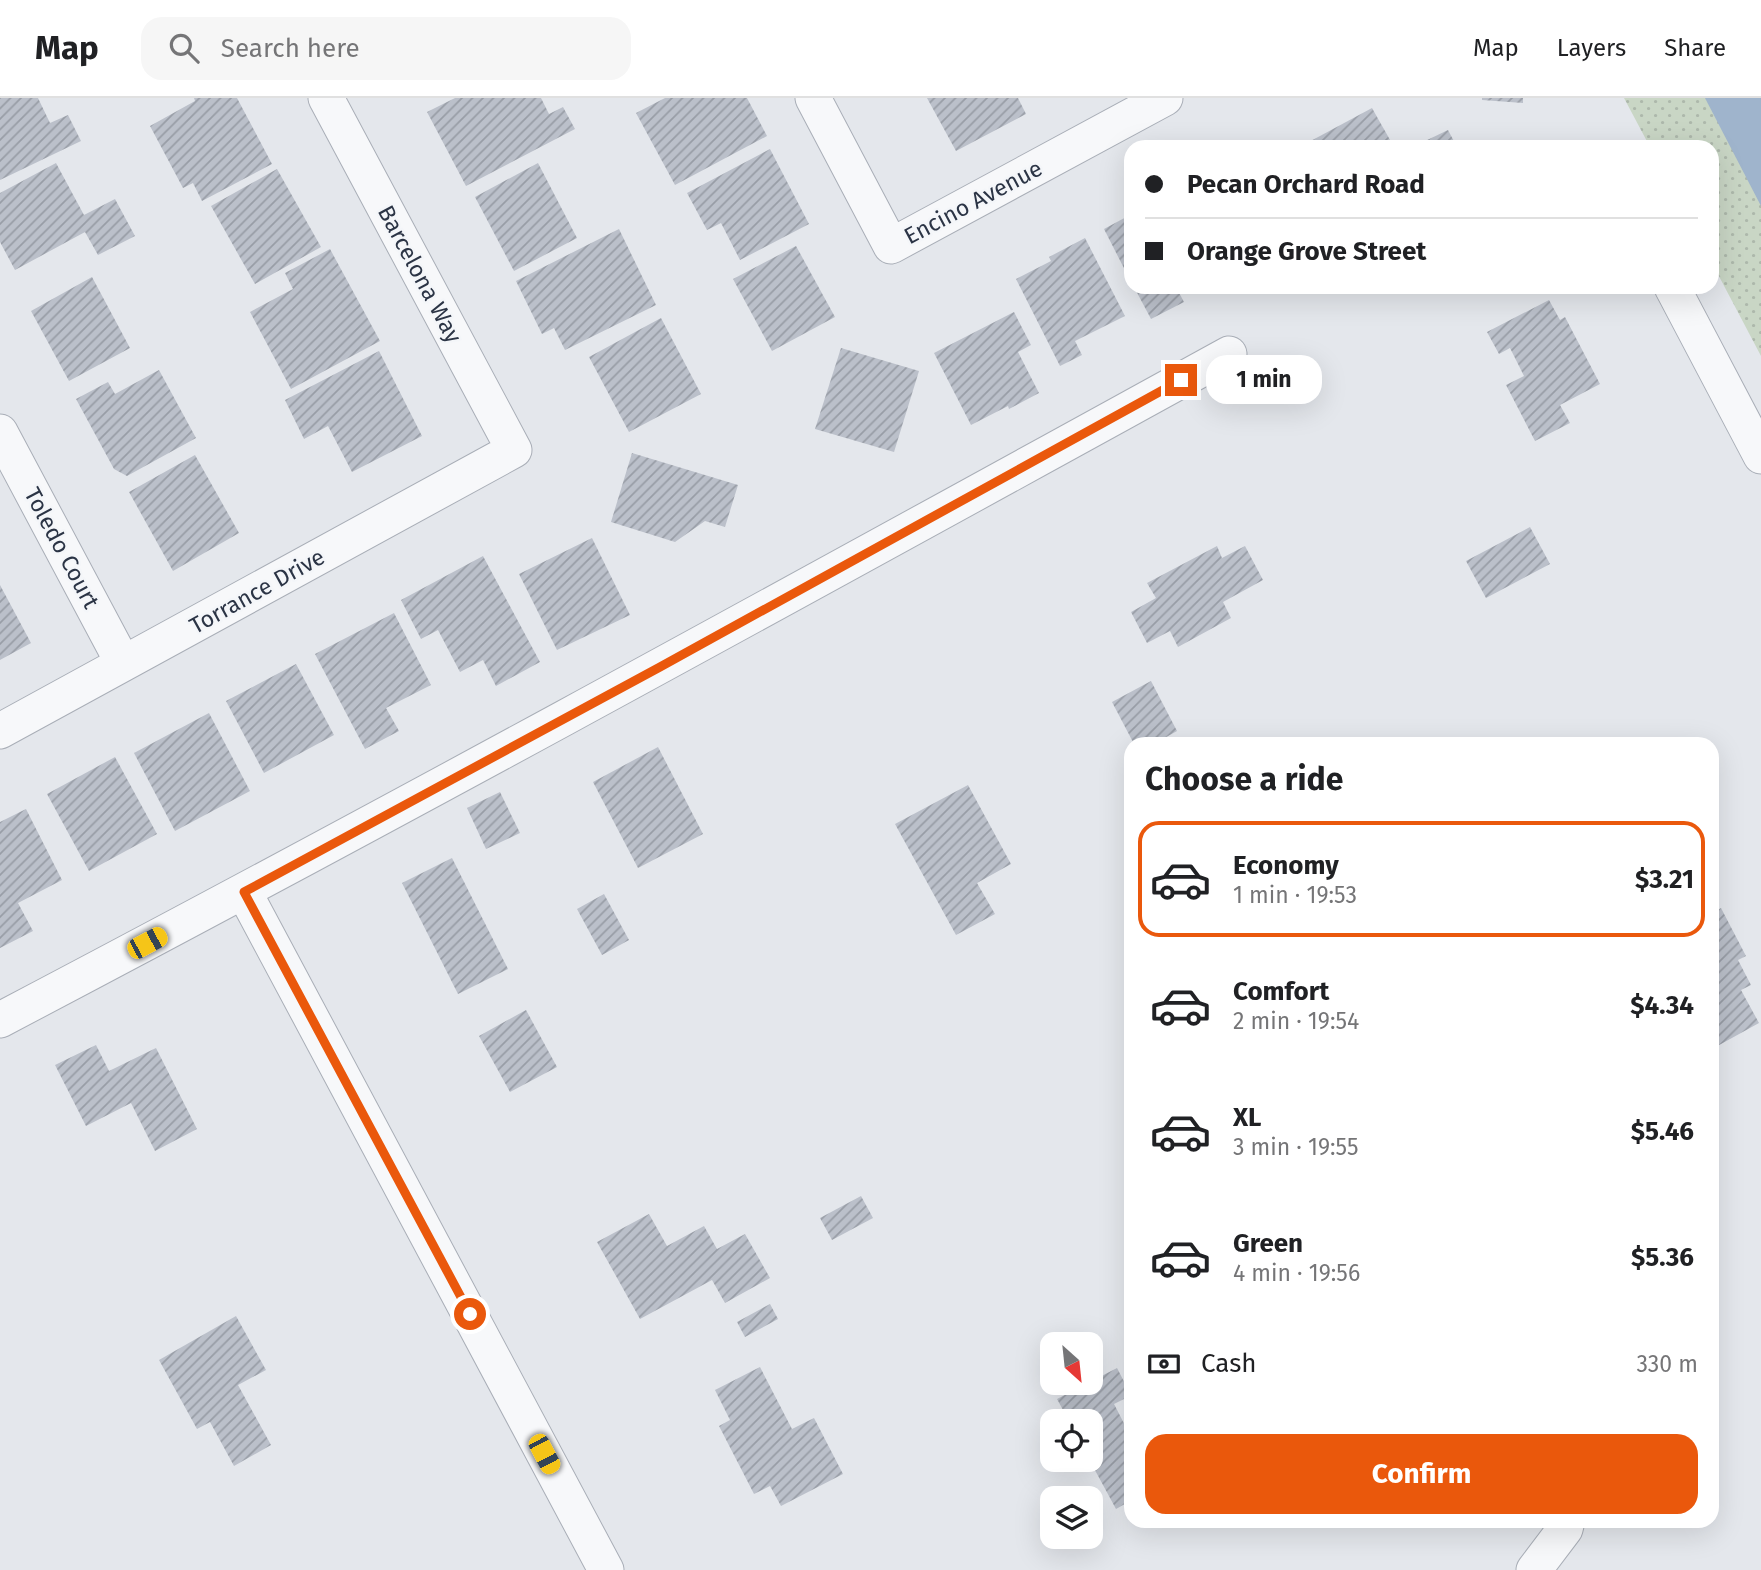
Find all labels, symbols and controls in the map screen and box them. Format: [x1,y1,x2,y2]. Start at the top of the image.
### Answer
search box [141,17,631,80]
text: Map [35,28,99,68]
icon: search [165,29,203,67]
text: Search here [221,33,360,64]
text: Map [1473,34,1519,62]
text: Layers [1557,34,1626,62]
text: Share [1664,34,1726,62]
street label: Encino Avenue [899,154,1047,250]
text: Pecan Orchard Road [1187,169,1425,200]
street label: Barcelona Way [372,200,468,348]
text: Orange Grove Street [1187,236,1426,267]
callout: 1 min [1206,356,1321,404]
route end [1165,364,1197,396]
text: 1 min [1236,365,1292,393]
street label: Toledo Court [18,483,106,614]
street label: Torrance Drive [185,542,329,640]
text: Choose a ride [1145,760,1343,798]
icon: car [1149,848,1212,911]
text: Economy [1233,850,1339,881]
text: $3.21 [1635,864,1694,895]
text: 1 min · 19:53 [1233,881,1357,909]
car [124,924,171,962]
icon: car [1149,974,1212,1037]
text: Comfort [1233,976,1329,1007]
text: $4.34 [1630,990,1694,1021]
text: 2 min · 19:54 [1233,1007,1359,1035]
icon: car [1149,1100,1212,1163]
text: XL [1233,1102,1261,1133]
text: $5.46 [1631,1116,1694,1147]
text: 3 min · 19:55 [1233,1133,1359,1161]
icon: car [1149,1226,1212,1289]
text: Green [1233,1228,1303,1259]
text: $5.36 [1631,1242,1694,1273]
text: 4 min · 19:56 [1233,1259,1360,1287]
route start [454,1298,486,1330]
north arrow [1040,1332,1102,1395]
map controls [1040,1332,1103,1549]
icon: cash [1145,1345,1183,1383]
text: Cash [1201,1348,1257,1379]
text: 330 m [1636,1350,1698,1378]
button: locate [1040,1409,1103,1472]
car [525,1431,564,1477]
button: Confirm [1145,1434,1698,1514]
button: layers [1040,1486,1103,1549]

